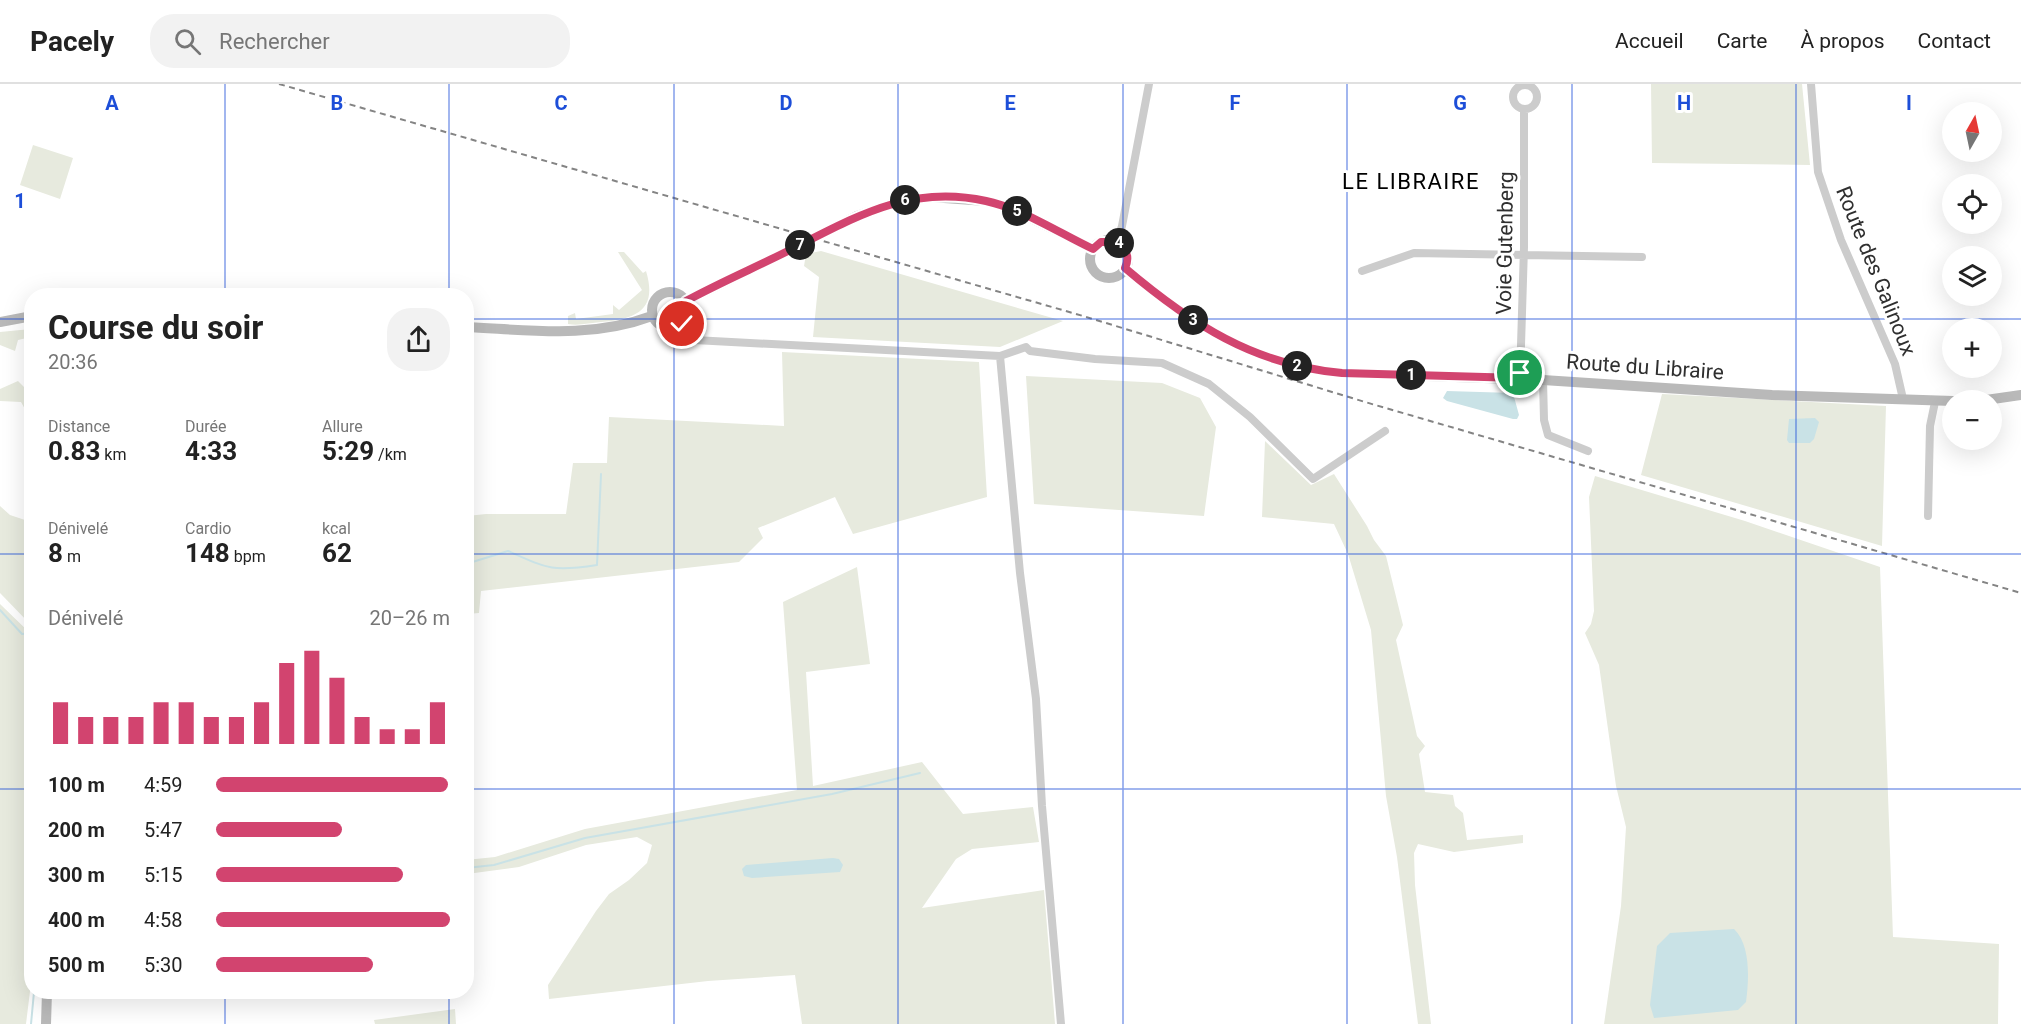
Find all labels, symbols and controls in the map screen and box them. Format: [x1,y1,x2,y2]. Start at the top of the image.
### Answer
search box [150,14,570,68]
text: Pacely [30,25,114,58]
icon: search [171,25,204,58]
text: Rechercher [219,29,330,54]
text: Accueil [1615,29,1684,53]
text: Carte [1717,29,1767,53]
text: À propos [1800,29,1885,53]
text: Contact [1918,29,1991,53]
text: A [105,91,119,115]
text: B [331,91,343,115]
text: C [554,91,568,115]
text: D [780,91,793,115]
text: E [1004,91,1016,115]
text: F [1230,91,1241,115]
text: G [1453,91,1467,115]
text: H [1677,91,1691,115]
text: I [1906,91,1912,115]
north arrow [1942,102,2002,162]
map controls [1942,102,2002,450]
district label: LE LIBRAIRE [1342,169,1480,194]
street label: Voie Gutenberg [1492,171,1518,315]
button: locate [1942,174,2002,234]
street label: Route des Galinoux [1831,183,1921,359]
pin: 6 [890,185,920,215]
text: 1 [14,189,26,213]
text: 6 [900,190,910,209]
pin: 5 [1002,196,1032,226]
text: 5 [1012,201,1022,220]
pin: 4 [1104,228,1134,258]
pin: 7 [785,230,815,260]
text: 4 [1114,233,1124,252]
text: 7 [795,235,805,254]
button: layers [1942,246,2002,306]
pin [656,298,707,349]
pin: 3 [1178,305,1208,335]
icon: check [665,307,698,340]
text: Course du soir [48,308,263,347]
button: share [387,308,450,371]
text: 3 [1188,310,1198,329]
button: + [1942,318,2002,378]
pin [1494,347,1545,398]
text: 20:36 [48,350,98,374]
street label: Route du Libraire [1565,350,1725,384]
pin: 2 [1282,351,1312,381]
text: 2 [1292,356,1302,375]
icon: arrive [1503,356,1536,389]
pin: 1 [1396,360,1426,390]
text: 1 [1406,365,1416,384]
button: − [1942,390,2002,450]
text: Distance [48,417,110,436]
text: Durée [185,417,227,436]
text: Allure [322,417,363,436]
text: 0.83 [48,436,100,466]
text: 4:33 [185,436,237,466]
text: 5:29 [322,436,374,466]
text: km [100,445,126,464]
text: /km [374,445,407,464]
text: Dénivelé [48,519,108,538]
text: Cardio [185,519,231,538]
text: kcal [322,519,351,538]
text: 8 [48,538,63,568]
text: 148 [185,538,230,568]
text: 62 [322,538,352,568]
text: m [63,547,81,566]
text: bpm [230,547,266,566]
text: Dénivelé [48,606,123,630]
text: 20–26 m [369,606,450,630]
text: 100 m [48,773,105,797]
text: 4:59 [144,773,183,797]
text: 200 m [48,818,105,842]
text: 5:47 [144,818,183,842]
text: 300 m [48,863,105,887]
text: 5:15 [144,863,183,887]
text: 400 m [48,908,105,932]
text: 4:58 [144,908,183,932]
text: 500 m [48,953,105,977]
text: 5:30 [144,953,183,977]

